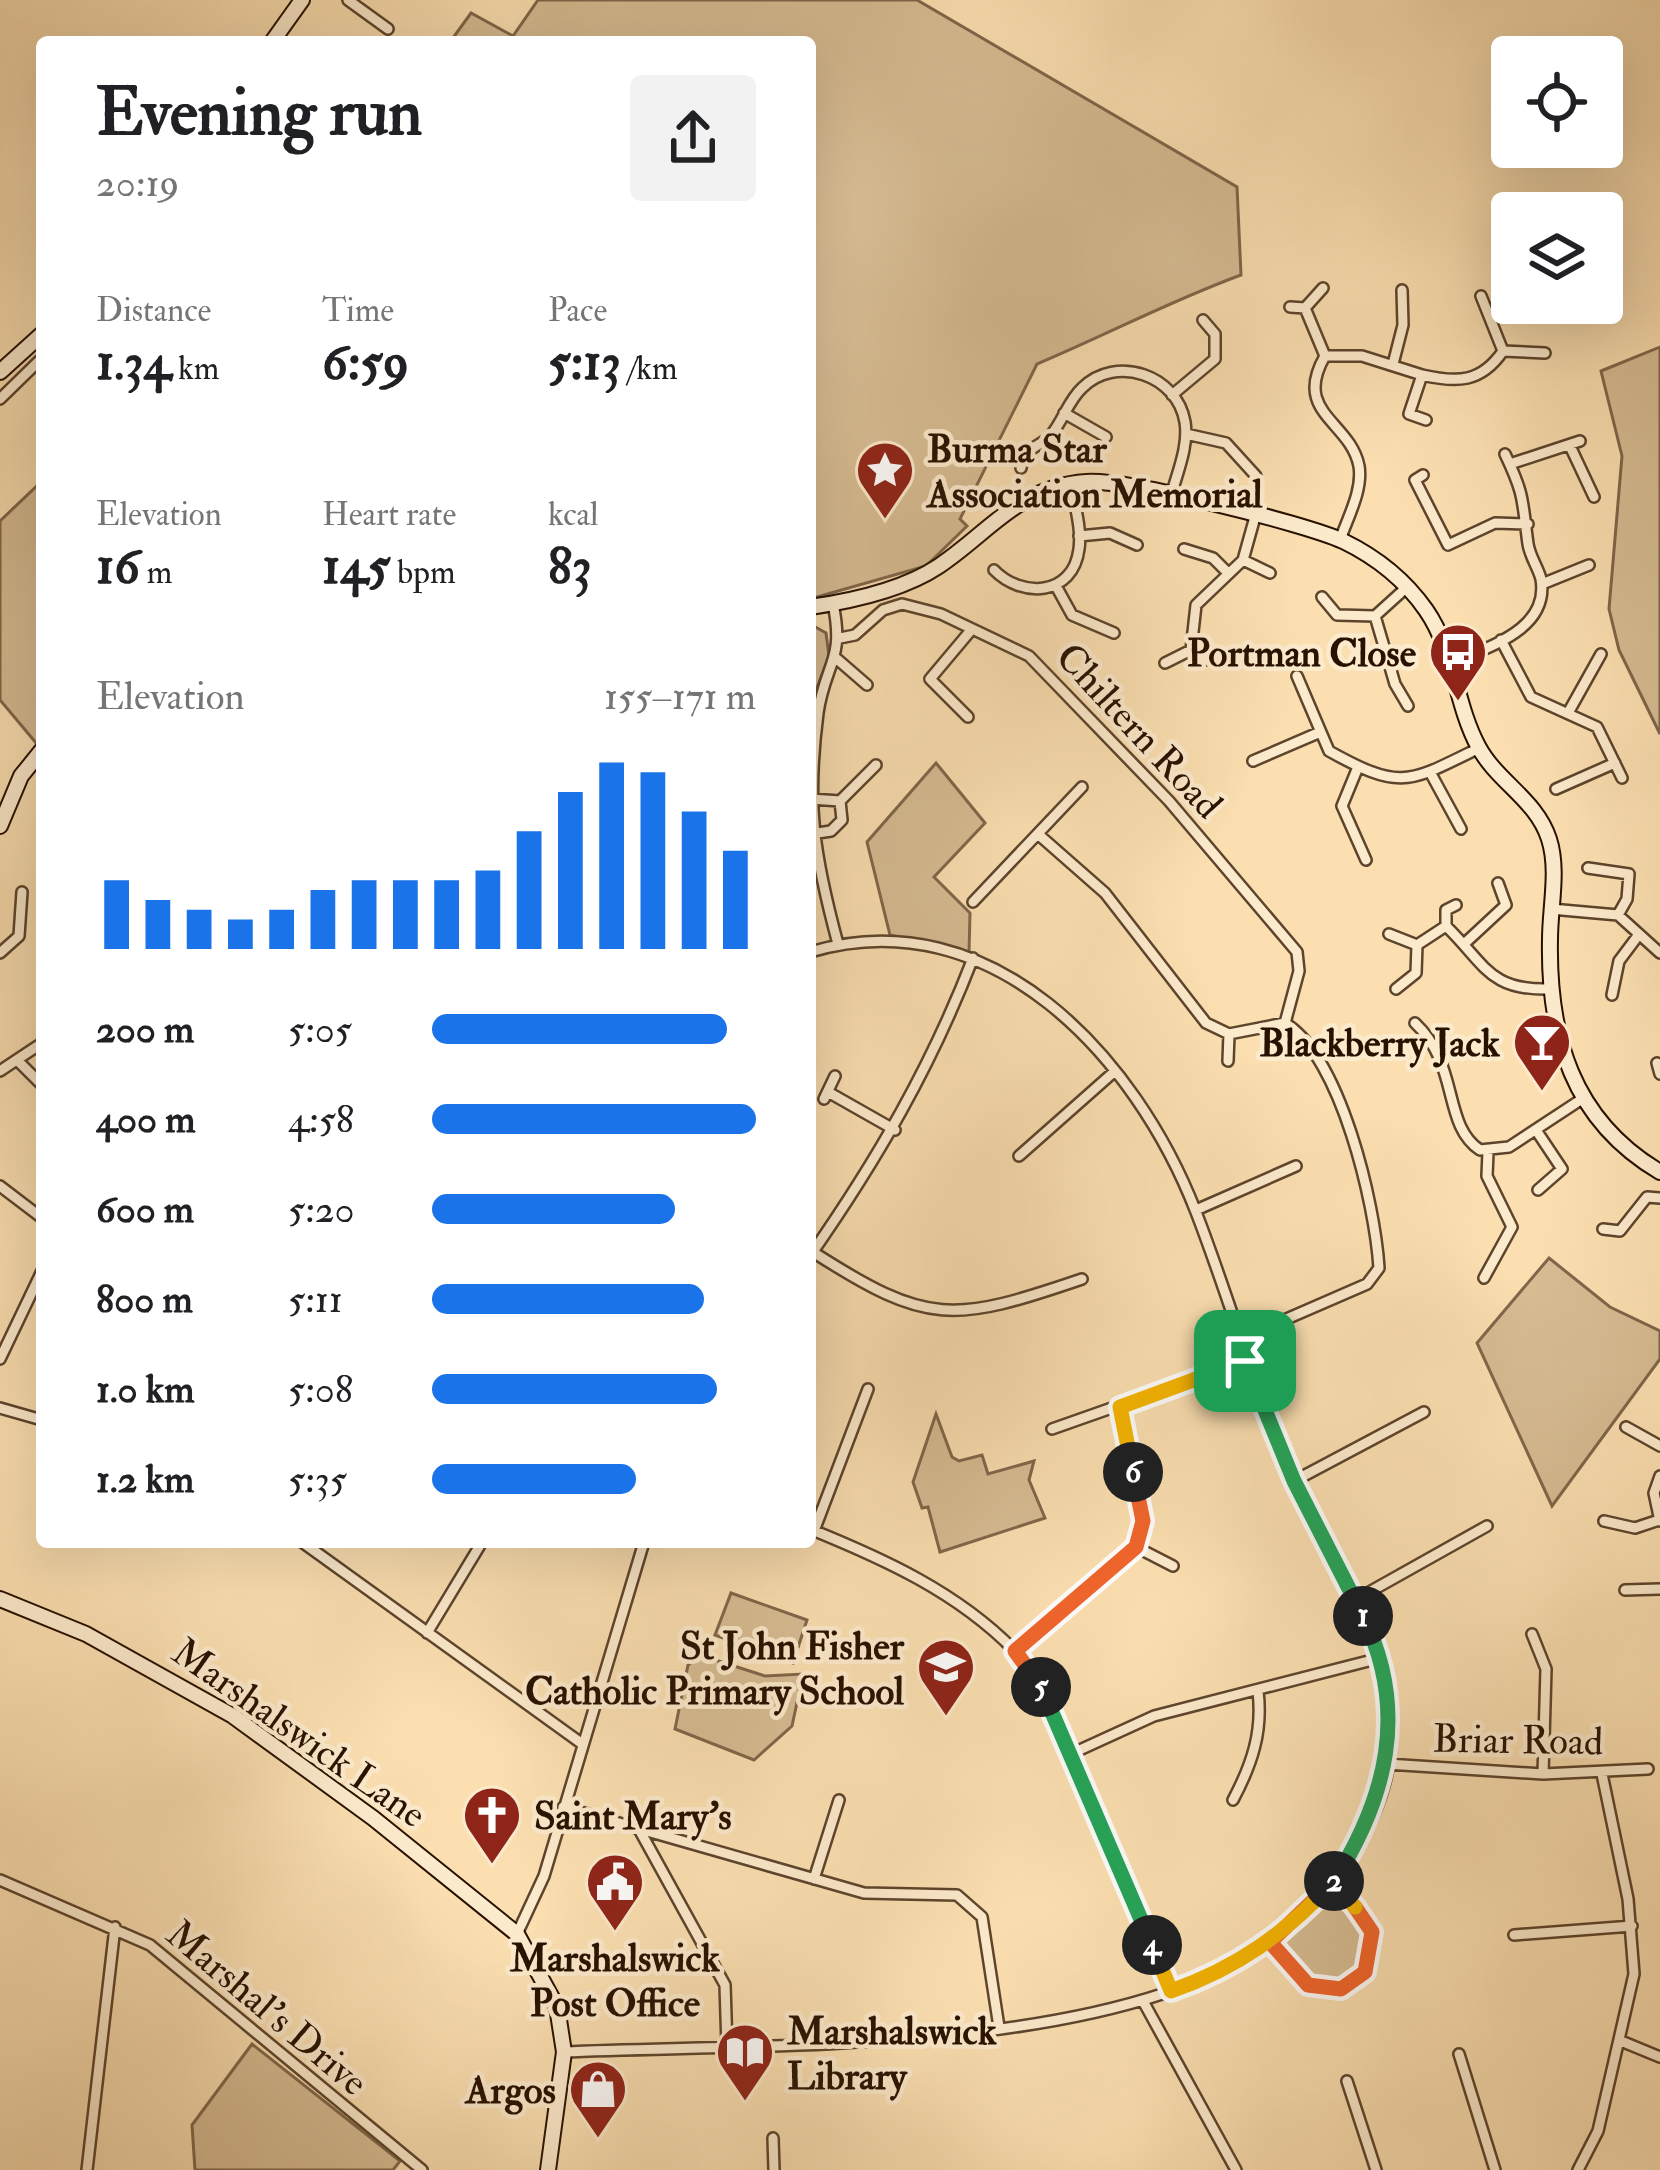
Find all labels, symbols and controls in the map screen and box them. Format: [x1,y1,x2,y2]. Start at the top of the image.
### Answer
map controls [1491,36,1623,324]
button: locate [1491,36,1623,168]
text: Evening run [96,72,422,155]
button: share [630,75,756,201]
text: 20:19 [96,159,179,208]
button: layers [1491,192,1623,324]
text: Distance [96,290,211,331]
text: Time [322,290,394,331]
text: Pace [548,290,607,331]
text: 1.34 [96,331,171,395]
text: 6:59 [322,331,409,395]
text: 5:13 [548,331,621,395]
text: km [171,348,219,389]
text: /km [621,348,678,389]
place label: Burma Star Association Memorial [925,425,1264,519]
place icon: Burma Star Association Memorial [854,439,916,521]
text: Elevation [96,494,222,535]
text: Heart rate [322,494,456,535]
text: kcal [548,494,599,535]
text: 16 [96,535,140,599]
text: 145 [322,535,390,599]
text: 83 [548,535,592,599]
text: m [140,552,172,593]
text: bpm [390,552,456,593]
bus stop icon: Portman Close [1427,621,1489,703]
place label: Portman Close [1187,629,1417,678]
street label: Chiltern Road [1045,633,1233,829]
text: Elevation [96,672,245,721]
text: 155–171 m [604,672,756,721]
text: 200 m [96,1005,194,1054]
text: 5:05 [288,1005,352,1054]
bar icon: Blackberry Jack [1511,1011,1573,1093]
place label: Blackberry Jack [1259,1019,1500,1068]
text: 400 m [96,1095,195,1144]
text: 4:58 [288,1095,354,1144]
text: 600 m [96,1185,194,1234]
text: 5:20 [288,1185,355,1234]
text: 800 m [96,1275,193,1324]
text: 5:11 [288,1275,343,1324]
pin [1194,1310,1296,1412]
icon: arrive [1212,1328,1278,1394]
text: 1.0 km [96,1365,195,1414]
text: 5:08 [288,1365,353,1414]
pin: 6 [1103,1442,1163,1502]
text: 6 [1125,1451,1141,1492]
text: 1.2 km [96,1455,194,1504]
text: 5:35 [288,1455,347,1504]
pin: 1 [1333,1586,1393,1646]
text: 1 [1357,1595,1369,1636]
place label: St John Fisher Catholic Primary School [525,1622,905,1716]
street label: Marshalswick Lane [163,1627,436,1839]
school or university icon: St John Fisher Catholic Primary School [915,1636,977,1718]
pin: 5 [1011,1657,1071,1717]
text: 5 [1034,1666,1048,1707]
street label: Briar Road [1432,1715,1604,1766]
church icon: Saint Mary's [461,1784,523,1866]
place label: Saint Mary's [534,1792,732,1841]
public building icon: Marshalswick Post Office [584,1851,646,1933]
pin: 2 [1304,1851,1364,1911]
text: 2 [1326,1860,1342,1901]
street label: Marshal's Drive [156,1910,378,2107]
pin: 4 [1122,1915,1182,1975]
text: 4 [1143,1924,1161,1965]
place label: Marshalswick Post Office [509,1934,720,2028]
place label: Marshalswick Library [786,2007,997,2101]
library icon: Marshalswick Library [714,2021,776,2103]
shop icon: Argos [567,2058,629,2140]
place label: Argos [464,2066,556,2115]

